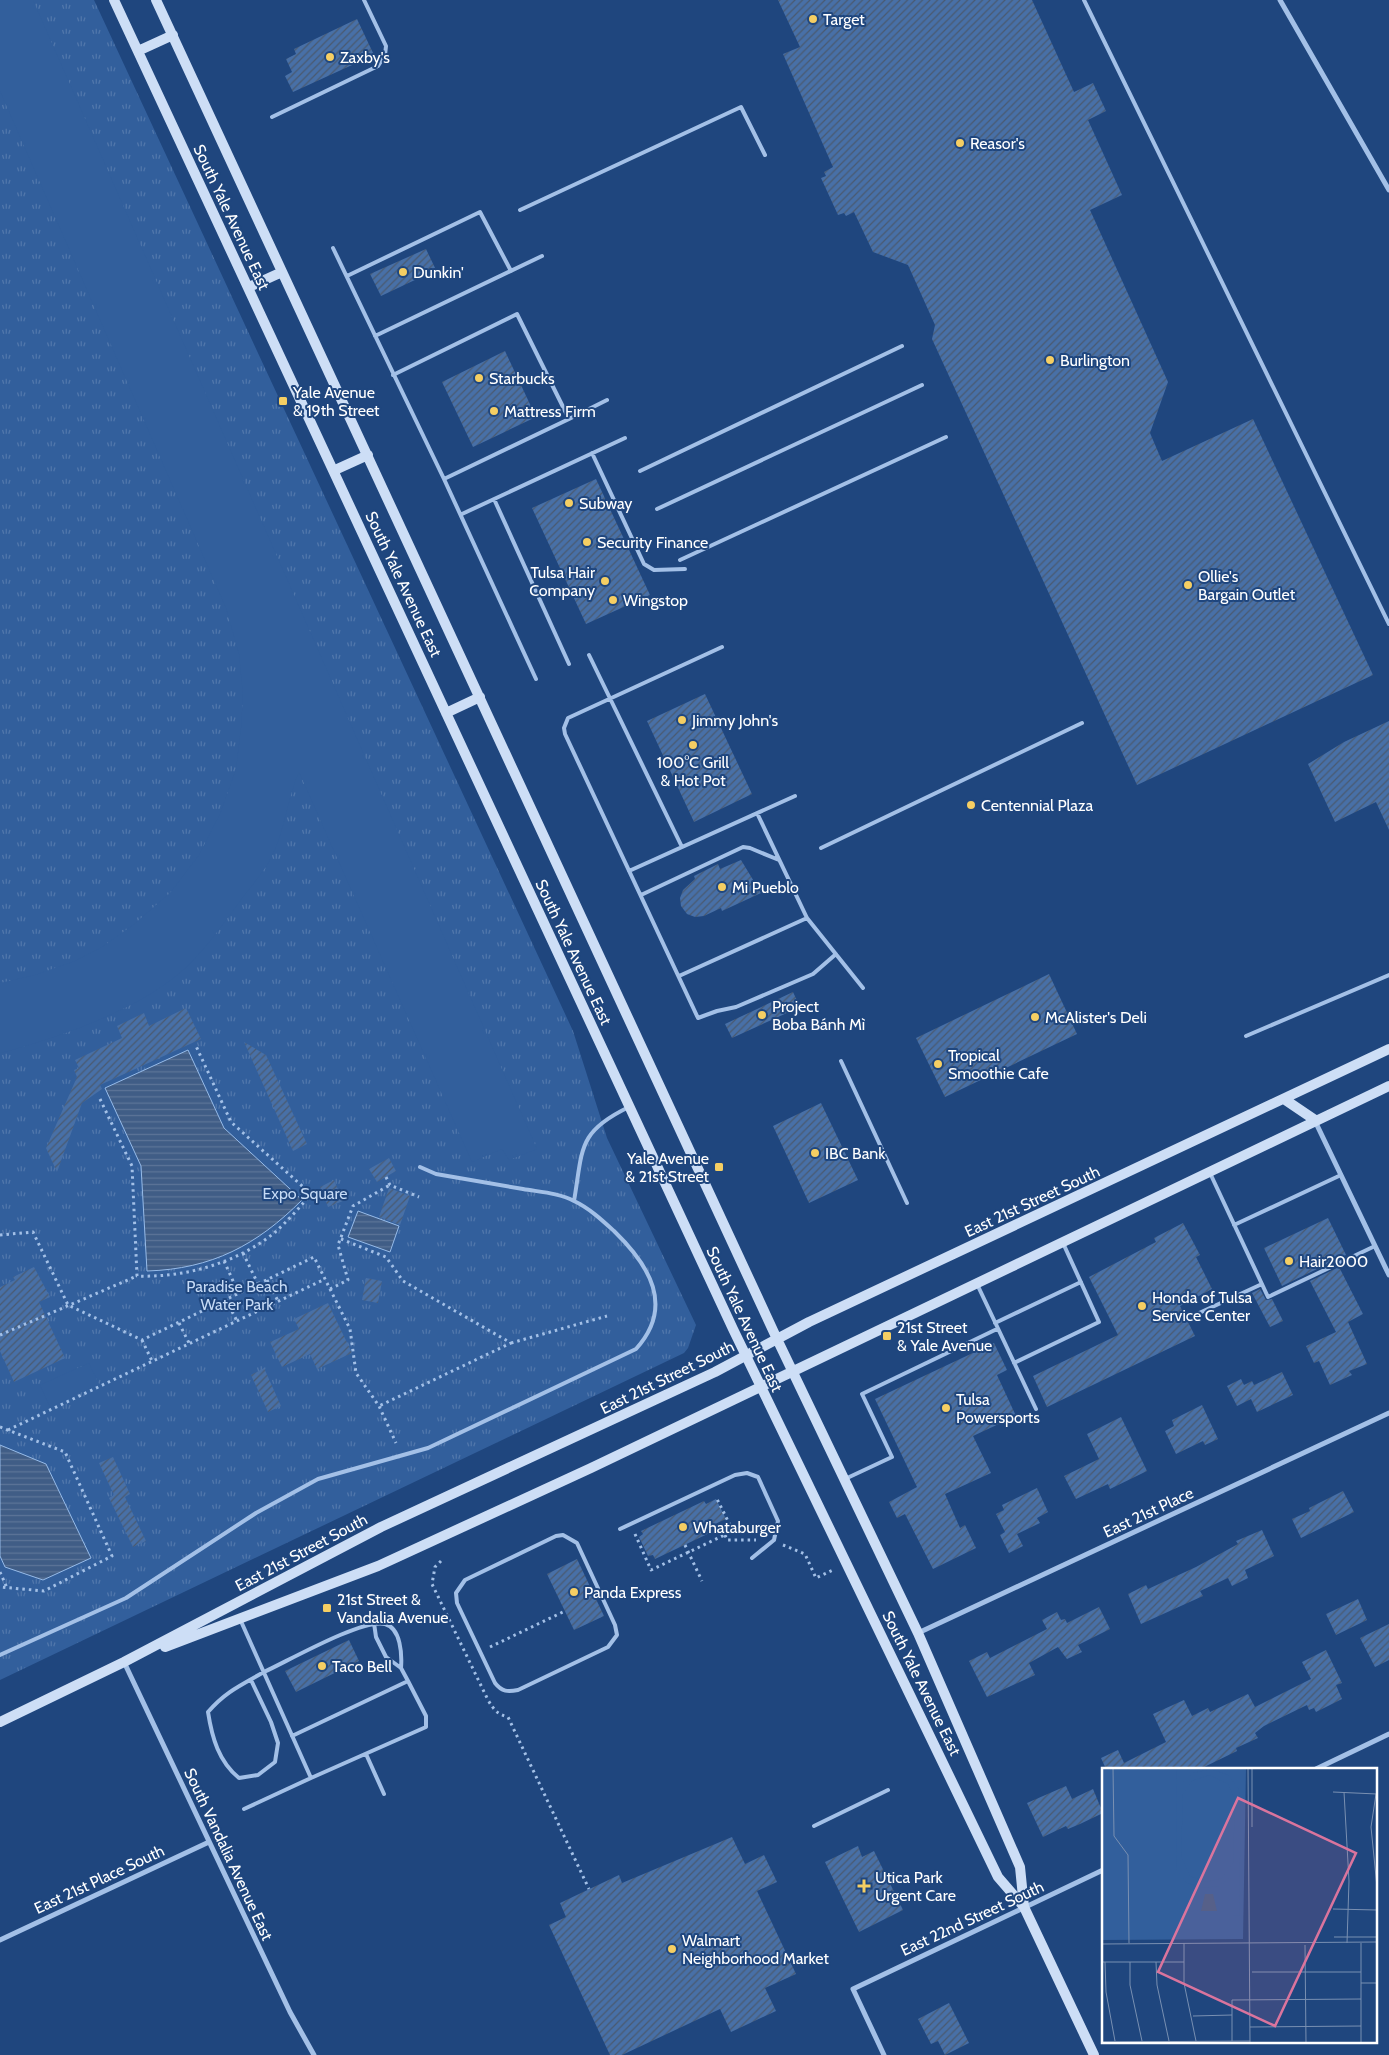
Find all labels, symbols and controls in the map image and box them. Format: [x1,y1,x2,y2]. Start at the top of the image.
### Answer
place label: Target [823,10,865,29]
marker: Target [807,13,819,25]
place label: Zaxby's [340,48,390,67]
marker: Zaxby's [324,51,336,63]
place label: Reasor's [970,134,1025,153]
marker: Reasor's [954,137,966,149]
street label: South Yale Avenue East [189,141,274,293]
place label: Dunkin' [413,263,464,282]
marker: Dunkin' [397,266,409,278]
place label: Burlington [1060,351,1130,370]
marker: Burlington [1044,354,1056,366]
place label: Starbucks [489,369,555,388]
marker: Starbucks [473,372,485,384]
place label: Yale Avenue & 19th Street [292,383,380,420]
marker: Yale Avenue & 19th Street [277,395,289,407]
place label: Mattress Firm [504,402,596,421]
marker: Mattress Firm [488,405,500,417]
place label: Subway [579,494,632,513]
marker: Subway [563,497,575,509]
street label: South Yale Avenue East [361,508,446,660]
place label: Security Finance [597,533,708,552]
marker: Security Finance [581,536,593,548]
place label: Tulsa Hair Company [529,563,596,600]
place label: Ollie's Bargain Outlet [1198,567,1296,604]
marker: Tulsa Hair Company [599,575,611,587]
marker: Ollie's Bargain Outlet [1182,579,1194,591]
place label: Wingstop [623,591,688,610]
marker: Wingstop [607,594,619,606]
place label: Jimmy John's [691,711,778,730]
marker: Jimmy John's [676,714,688,726]
marker: 100°C Grill & Hot Pot [687,739,699,751]
place label: 100°C Grill & Hot Pot [657,753,729,790]
place label: Centennial Plaza [981,796,1094,815]
marker: Centennial Plaza [965,799,977,811]
street label: South Yale Avenue East [531,876,616,1028]
place label: Mi Pueblo [732,878,799,897]
marker: Mi Pueblo [716,881,728,893]
place label: Project Boba Bánh Mì [772,997,866,1034]
place label: McAlister's Deli [1045,1008,1147,1027]
marker: Project Boba Bánh Mì [756,1009,768,1021]
marker: McAlister's Deli [1029,1011,1041,1023]
place label: Tropical Smoothie Cafe [948,1046,1049,1083]
marker: Tropical Smoothie Cafe [932,1058,944,1070]
place label: IBC Bank [825,1144,886,1163]
marker: IBC Bank [809,1147,821,1159]
place label: Yale Avenue & 21st Street [625,1149,710,1186]
marker: Yale Avenue & 21st Street [713,1161,725,1173]
street label: East 21st Street South [962,1162,1103,1241]
park label: Expo Square [262,1184,348,1203]
street label: South Yale Avenue East [702,1243,787,1395]
place label: Hair2000 [1299,1252,1368,1271]
marker: Hair2000 [1283,1255,1295,1267]
park label: Paradise Beach Water Park [186,1277,288,1314]
place label: Honda of Tulsa Service Center [1152,1288,1253,1325]
marker: Honda of Tulsa Service Center [1136,1300,1148,1312]
place label: 21st Street & Yale Avenue [897,1318,992,1355]
marker: 21st Street & Yale Avenue [881,1330,893,1342]
street label: East 21st Street South [597,1337,737,1418]
place label: Tulsa Powersports [956,1390,1040,1427]
marker: Tulsa Powersports [940,1402,952,1414]
street label: East 21st Place [1100,1483,1196,1542]
street label: East 21st Street South [232,1510,370,1595]
place label: Whataburger [693,1518,782,1537]
marker: Whataburger [677,1521,689,1533]
place label: Panda Express [584,1583,682,1602]
marker: Panda Express [568,1586,580,1598]
place label: 21st Street & Vandalia Avenue [337,1590,449,1627]
marker: 21st Street & Vandalia Avenue [321,1602,333,1614]
street label: South Yale Avenue East [878,1608,965,1759]
place label: Taco Bell [332,1657,392,1676]
marker: Taco Bell [316,1660,328,1672]
street label: South Vandalia Avenue East [180,1765,277,1944]
inset map [1102,1768,1376,2042]
street label: East 21st Place South [31,1841,167,1918]
place label: Utica Park Urgent Care [875,1868,956,1905]
street label: East 22nd Street South [898,1877,1047,1960]
marker: Utica Park Urgent Care [857,1879,871,1893]
place label: Walmart Neighborhood Market [682,1931,829,1968]
marker: Walmart Neighborhood Market [666,1943,678,1955]

